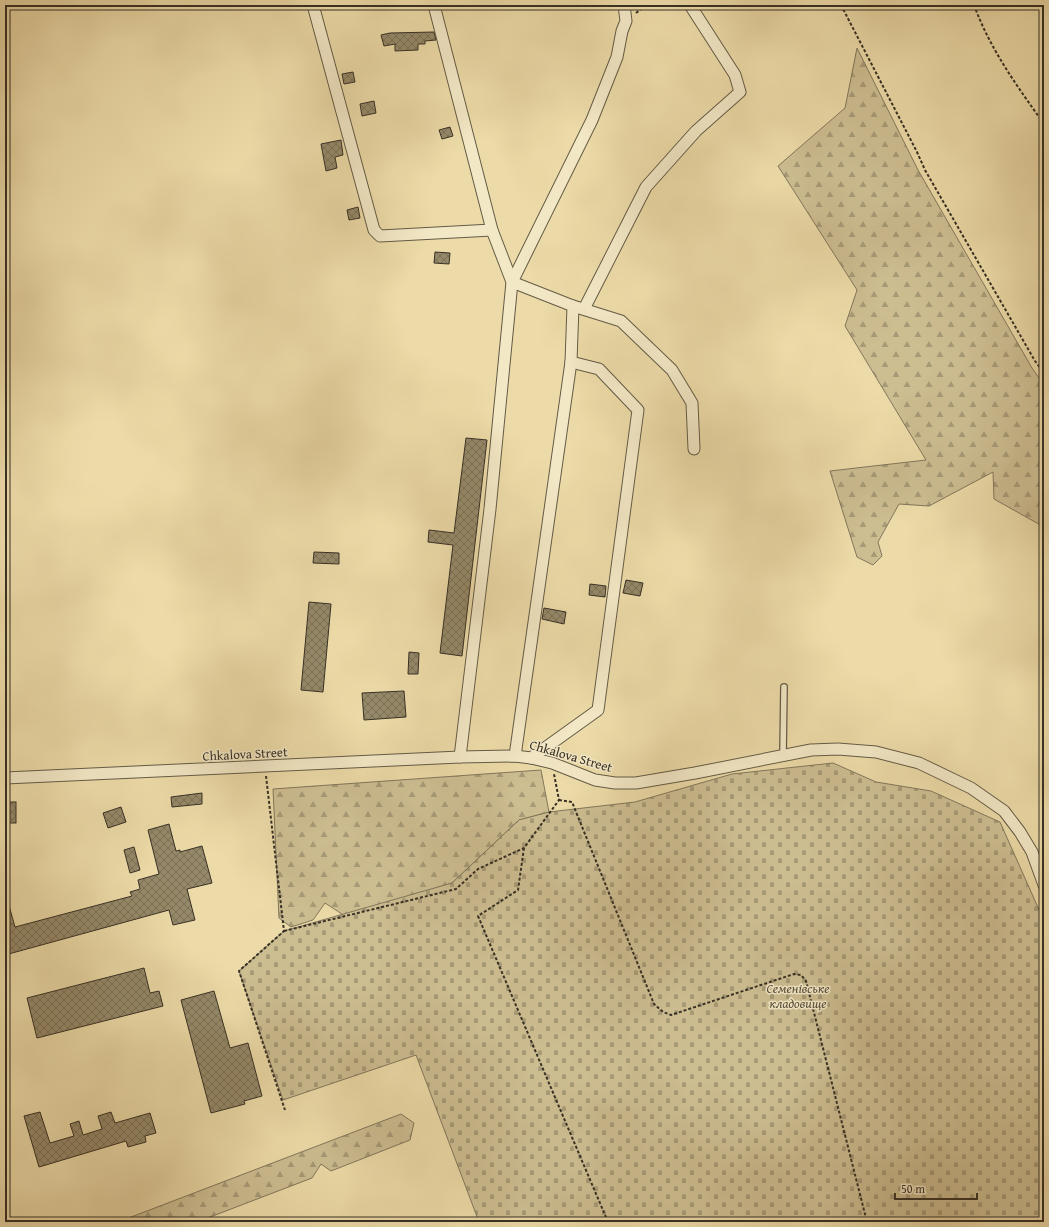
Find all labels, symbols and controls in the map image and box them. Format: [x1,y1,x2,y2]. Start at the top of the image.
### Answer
street label: Chkalova Street [527,735,615,777]
street label: Chkalova Street [202,742,288,766]
park label: Семенівське кладовище [766,979,830,1013]
scale bar [895,1175,977,1201]
text: 50 m [901,1180,925,1197]

